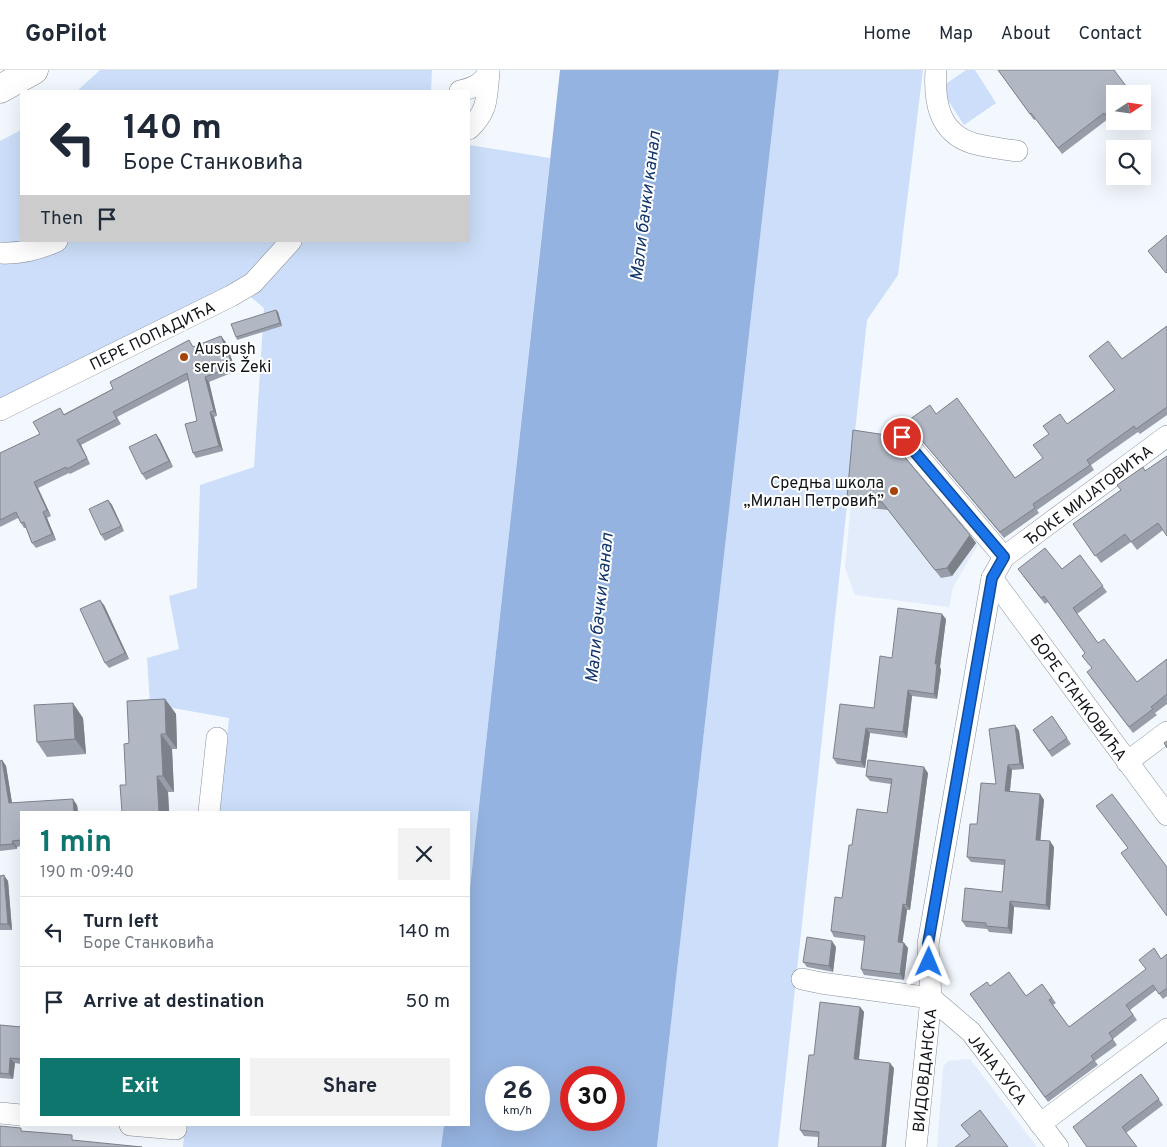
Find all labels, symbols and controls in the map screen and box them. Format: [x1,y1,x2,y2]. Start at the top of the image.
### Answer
text: GoPilot [25,20,107,50]
text: Home [863,23,911,46]
text: Map [939,23,973,46]
text: About [1001,23,1050,46]
text: Contact [1078,23,1142,46]
north arrow [1106,85,1151,130]
map controls [1106,85,1151,185]
text: 140 m [123,107,222,151]
icon: left [40,110,105,175]
water label: Мали бачки канал [626,129,667,282]
button: search [1106,140,1151,185]
text: Боре Станковића [123,150,303,177]
icon: arrive [93,205,121,233]
text: Then [40,207,83,231]
street label: ПЕРЕ ПОПАДИЋА [87,298,219,376]
place label: Auspush servis Žeki [194,340,271,378]
marker: Auspush servis Žeki [178,351,190,363]
pin [881,416,923,458]
icon: arrive [888,423,916,451]
street label: ЂОКЕ МИЈАТОВИЋА [1021,442,1158,552]
place label: Средња школа „Милан Петровић” [744,474,884,512]
marker: Средња школа „Милан Петровић” [888,485,900,497]
water label: Мали бачки канал [581,531,620,684]
street label: БОРЕ СТАНКОВИЋА [1025,631,1130,766]
text: 1 min [40,825,112,862]
button: close [398,828,450,880]
text: 190 m · 09:40 [40,863,134,883]
text: Turn left [83,910,159,934]
icon: left [40,918,68,946]
text: 140 m [399,920,450,944]
text: Боре Станковића [83,934,214,954]
position arrow [902,935,954,987]
icon: arrive [40,988,68,1016]
text: Arrive at destination [83,990,264,1014]
text: 50 m [405,990,450,1014]
street label: ВИДОВДАНСКА [910,1007,942,1133]
street label: ЈАНА ХУСА [963,1031,1030,1110]
button: Exit [40,1058,240,1116]
button: Share [250,1058,450,1116]
speed limit sign: 30 [560,1066,625,1131]
text: 26 [502,1076,533,1108]
text: km/h [503,1103,532,1119]

